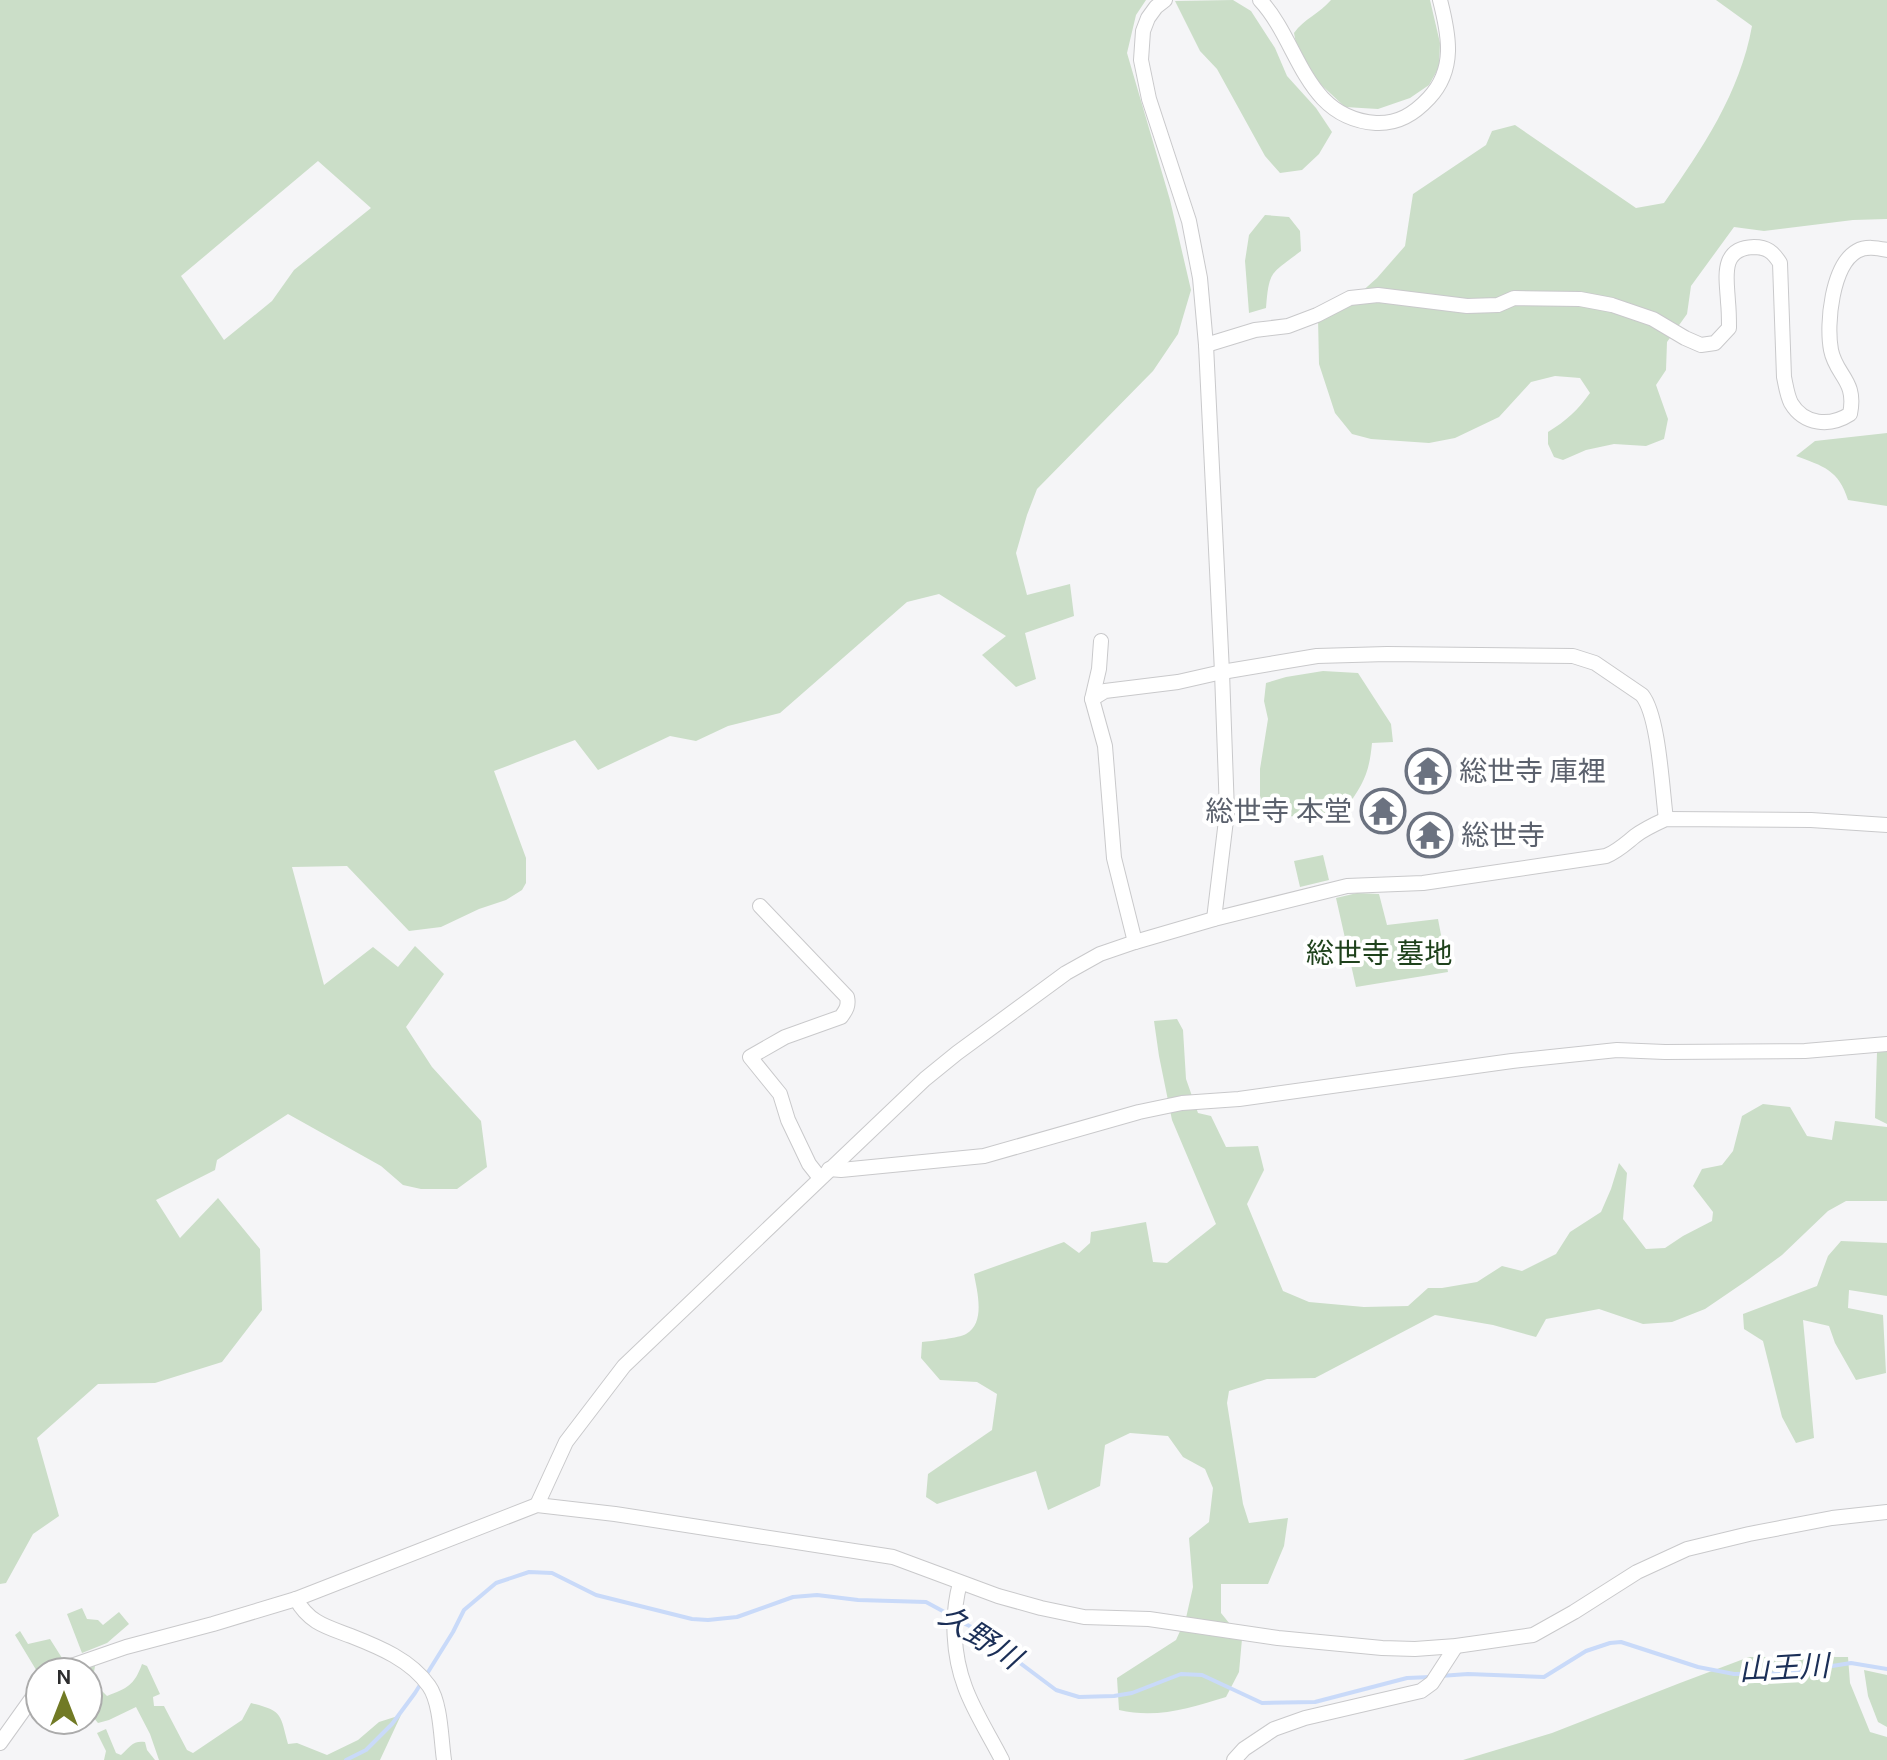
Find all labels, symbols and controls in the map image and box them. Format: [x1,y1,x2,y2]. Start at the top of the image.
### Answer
temple icon: 総世寺 庫裡 [1404,747,1452,795]
place label: 総世寺 庫裡 [1459,755,1606,788]
temple icon: 総世寺 本堂 [1359,787,1407,835]
place label: 総世寺 本堂 [1205,795,1352,828]
temple icon: 総世寺 [1406,811,1454,859]
place label: 総世寺 [1461,819,1545,852]
park label: 総世寺 墓地 [1306,937,1452,970]
water label: 久野川 [932,1597,1030,1678]
water label: 山王川 [1738,1648,1833,1688]
north arrow [24,1656,104,1736]
text: N [56,1664,72,1690]

